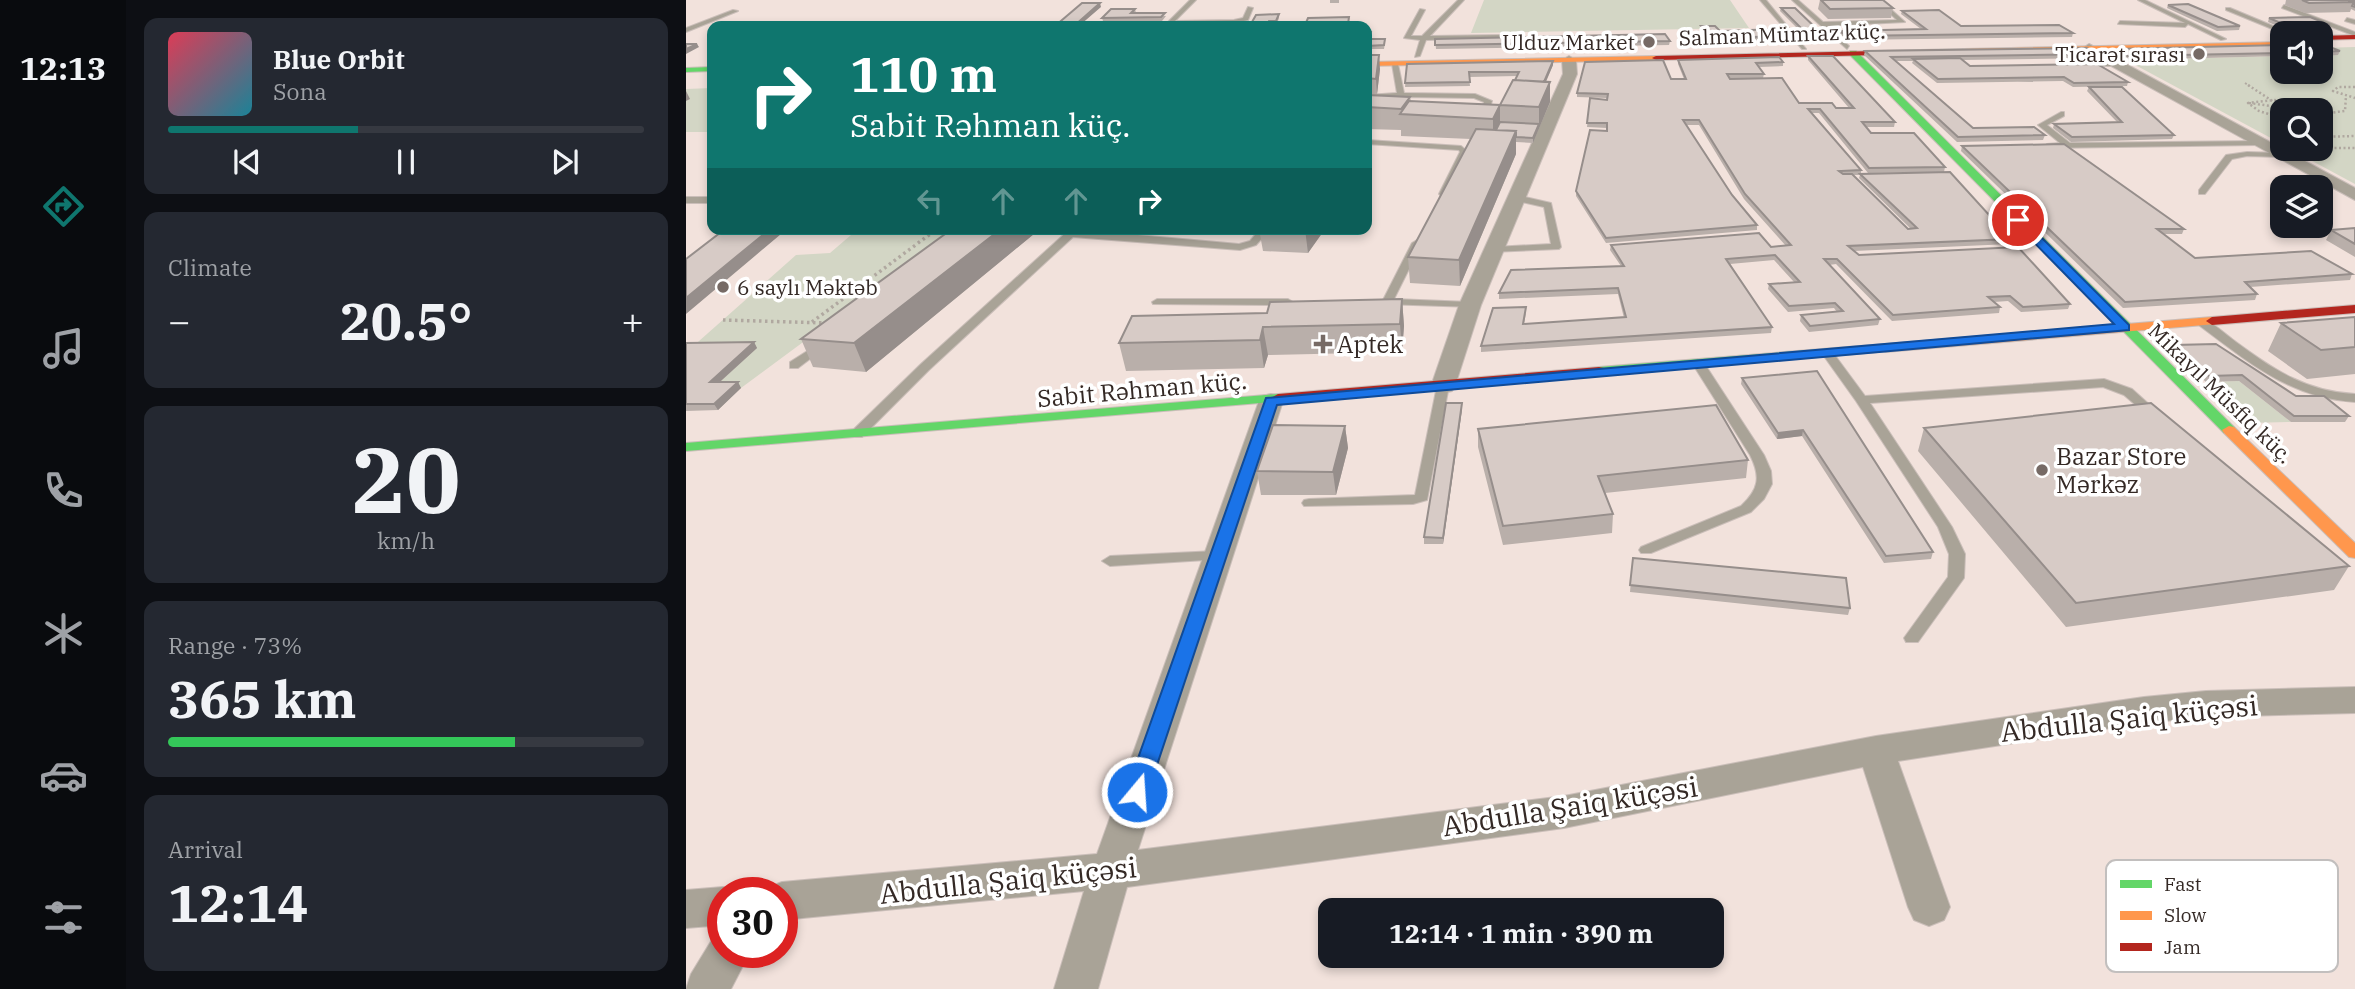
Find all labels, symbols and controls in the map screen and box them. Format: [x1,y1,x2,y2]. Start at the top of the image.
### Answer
street label: Salman Mümtaz küç. [1678,16,1886,52]
map controls [2270,21,2333,238]
button: sound [2270,21,2333,84]
place label: Ulduz Market [1502,28,1635,56]
marker: Ulduz Market [1641,34,1657,50]
place label: Ticarət sırası [2055,40,2185,68]
text: Blue Orbit [273,42,405,76]
text: 110 m [850,42,997,105]
marker: Ticarət sırası [2191,46,2207,62]
text: 12:13 [20,47,106,89]
icon: right [735,49,826,140]
text: Sona [273,76,327,106]
button: search [2270,98,2333,161]
text: Sabit Rəhman küç. [850,104,1131,146]
icon: previous [228,143,266,181]
icon: pause [387,143,425,181]
icon: next [546,143,584,181]
button: layers [2270,175,2333,238]
icon: directions [39,182,88,231]
icon: left [911,182,949,220]
icon: ahead [984,182,1022,220]
icon: ahead [1057,182,1095,220]
icon: right [1130,182,1168,220]
pin [1988,190,2048,250]
icon: arrive [1999,201,2037,239]
text: Climate [168,252,252,282]
place label: 6 saylı Məktəb [737,273,878,301]
marker: 6 saylı Məktəb [715,279,731,295]
text: 20.5° [340,287,472,354]
text: − [168,296,191,345]
text: + [621,296,644,345]
street label: Mikayıl Müsfiq küç. [2143,317,2299,469]
icon: music [39,324,88,373]
place label: Aptek [1337,328,1403,360]
marker: Aptek [1315,336,1331,352]
street label: Sabit Rəhman küç. [1036,364,1248,414]
text: 20 [351,420,461,538]
place label: Bazar Store Mərkəz [2056,440,2186,500]
marker: Bazar Store Mərkəz [2034,462,2050,478]
icon: phone [39,466,88,515]
text: km/h [377,525,435,555]
icon: climate [39,609,88,658]
text: Range · 73% [168,630,302,660]
text: 365 km [168,665,357,732]
street label: Abdulla Şaiq küçəsi [1999,686,2259,750]
icon: car [39,751,88,800]
position arrow [1100,755,1174,829]
street label: Abdulla Şaiq küçəsi [1440,768,1700,844]
text: Arrival [168,834,243,864]
street label: Abdulla Şaiq küçəsi [878,848,1138,912]
legend [2106,860,2338,972]
text: 12:14 [168,869,309,936]
text: Fast [2164,872,2202,896]
speed limit sign: 30 [707,877,798,968]
icon: filters [39,893,88,942]
text: Slow [2164,903,2206,927]
text: 12:14 · 1 min · 390 m [1389,916,1653,950]
text: Jam [2164,935,2201,959]

